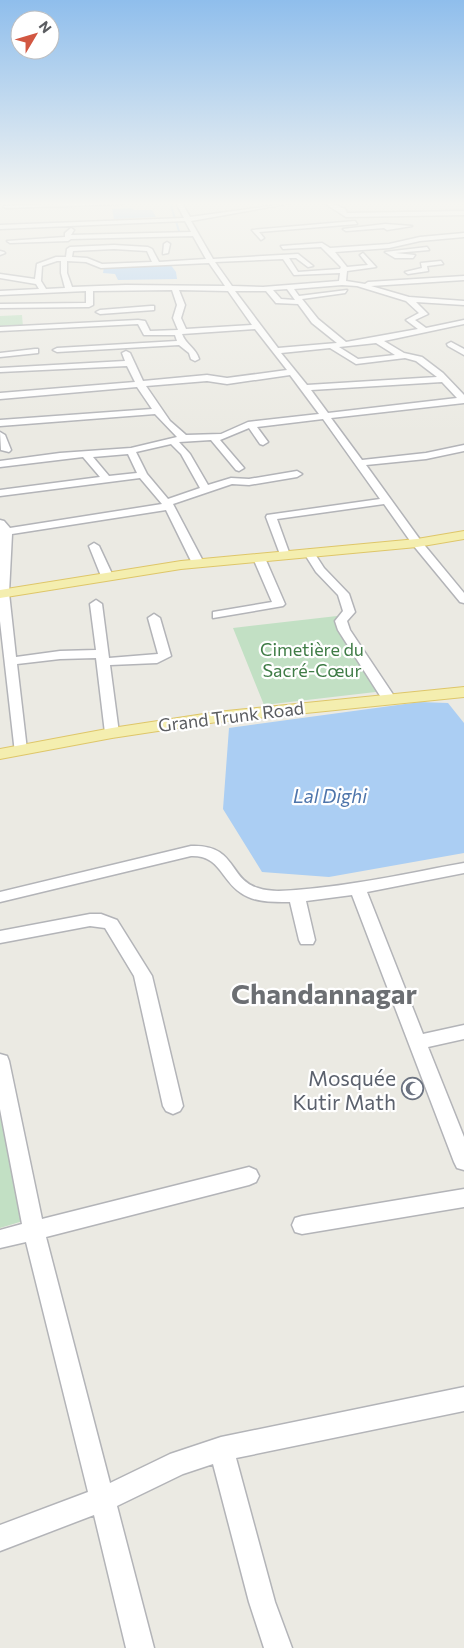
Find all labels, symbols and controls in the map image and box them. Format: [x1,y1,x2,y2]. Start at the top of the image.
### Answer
north arrow [10,10,60,60]
text: N [36,17,56,36]
park label: Cimetière du Sacré-Cœur [260,638,364,681]
street label: Grand Trunk Road [157,696,305,736]
water label: Lal Dighi [293,784,368,807]
district label: Chandannagar [231,976,418,1010]
place label: Mosquée Kutir Math [293,1065,396,1114]
mosque icon: Mosquée Kutir Math [400,1077,424,1101]

